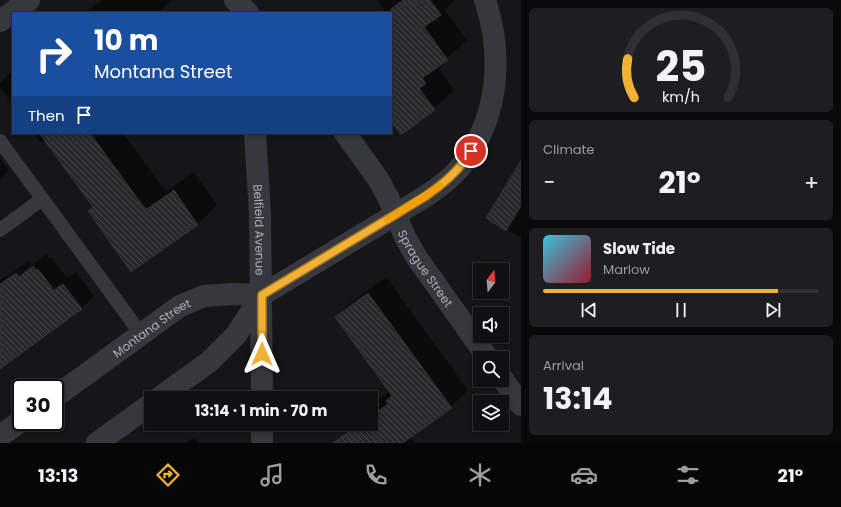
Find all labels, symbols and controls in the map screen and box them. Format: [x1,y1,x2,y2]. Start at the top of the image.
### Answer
text: 10 m [94,21,158,60]
icon: right [28,28,80,80]
text: 25 [656,37,706,96]
text: Montana Street [94,59,232,84]
text: km/h [662,87,700,107]
icon: arrive [73,104,95,126]
text: Then [28,105,65,126]
pin [454,134,488,168]
icon: arrive [460,140,482,162]
text: Climate [543,140,594,159]
text: 21° [658,161,701,204]
text: − [543,167,555,198]
text: + [804,167,819,198]
street label: Belfield Avenue [250,184,269,276]
street label: Sprague Street [394,227,457,310]
text: Slow Tide [603,238,675,259]
text: Marlow [603,260,650,279]
north arrow [473,263,509,299]
map controls [473,263,509,431]
street label: Montana Street [109,294,193,361]
icon: previous [578,299,600,321]
icon: pause [670,299,692,321]
icon: next [762,299,784,321]
button: sound [473,307,509,343]
position arrow [241,333,283,375]
button: search [473,351,509,387]
text: Arrival [543,356,584,375]
text: 13:14 [543,377,613,420]
speed limit sign: 30 [12,379,64,431]
button: layers [473,395,509,431]
text: 13:14 · 1 min · 70 m [195,400,327,421]
icon: directions [154,461,182,489]
icon: music [258,461,286,489]
icon: phone [362,461,390,489]
icon: climate [466,461,494,489]
icon: car [570,461,598,489]
icon: filters [674,461,702,489]
text: 13:13 [38,463,78,488]
text: 21° [778,463,803,488]

